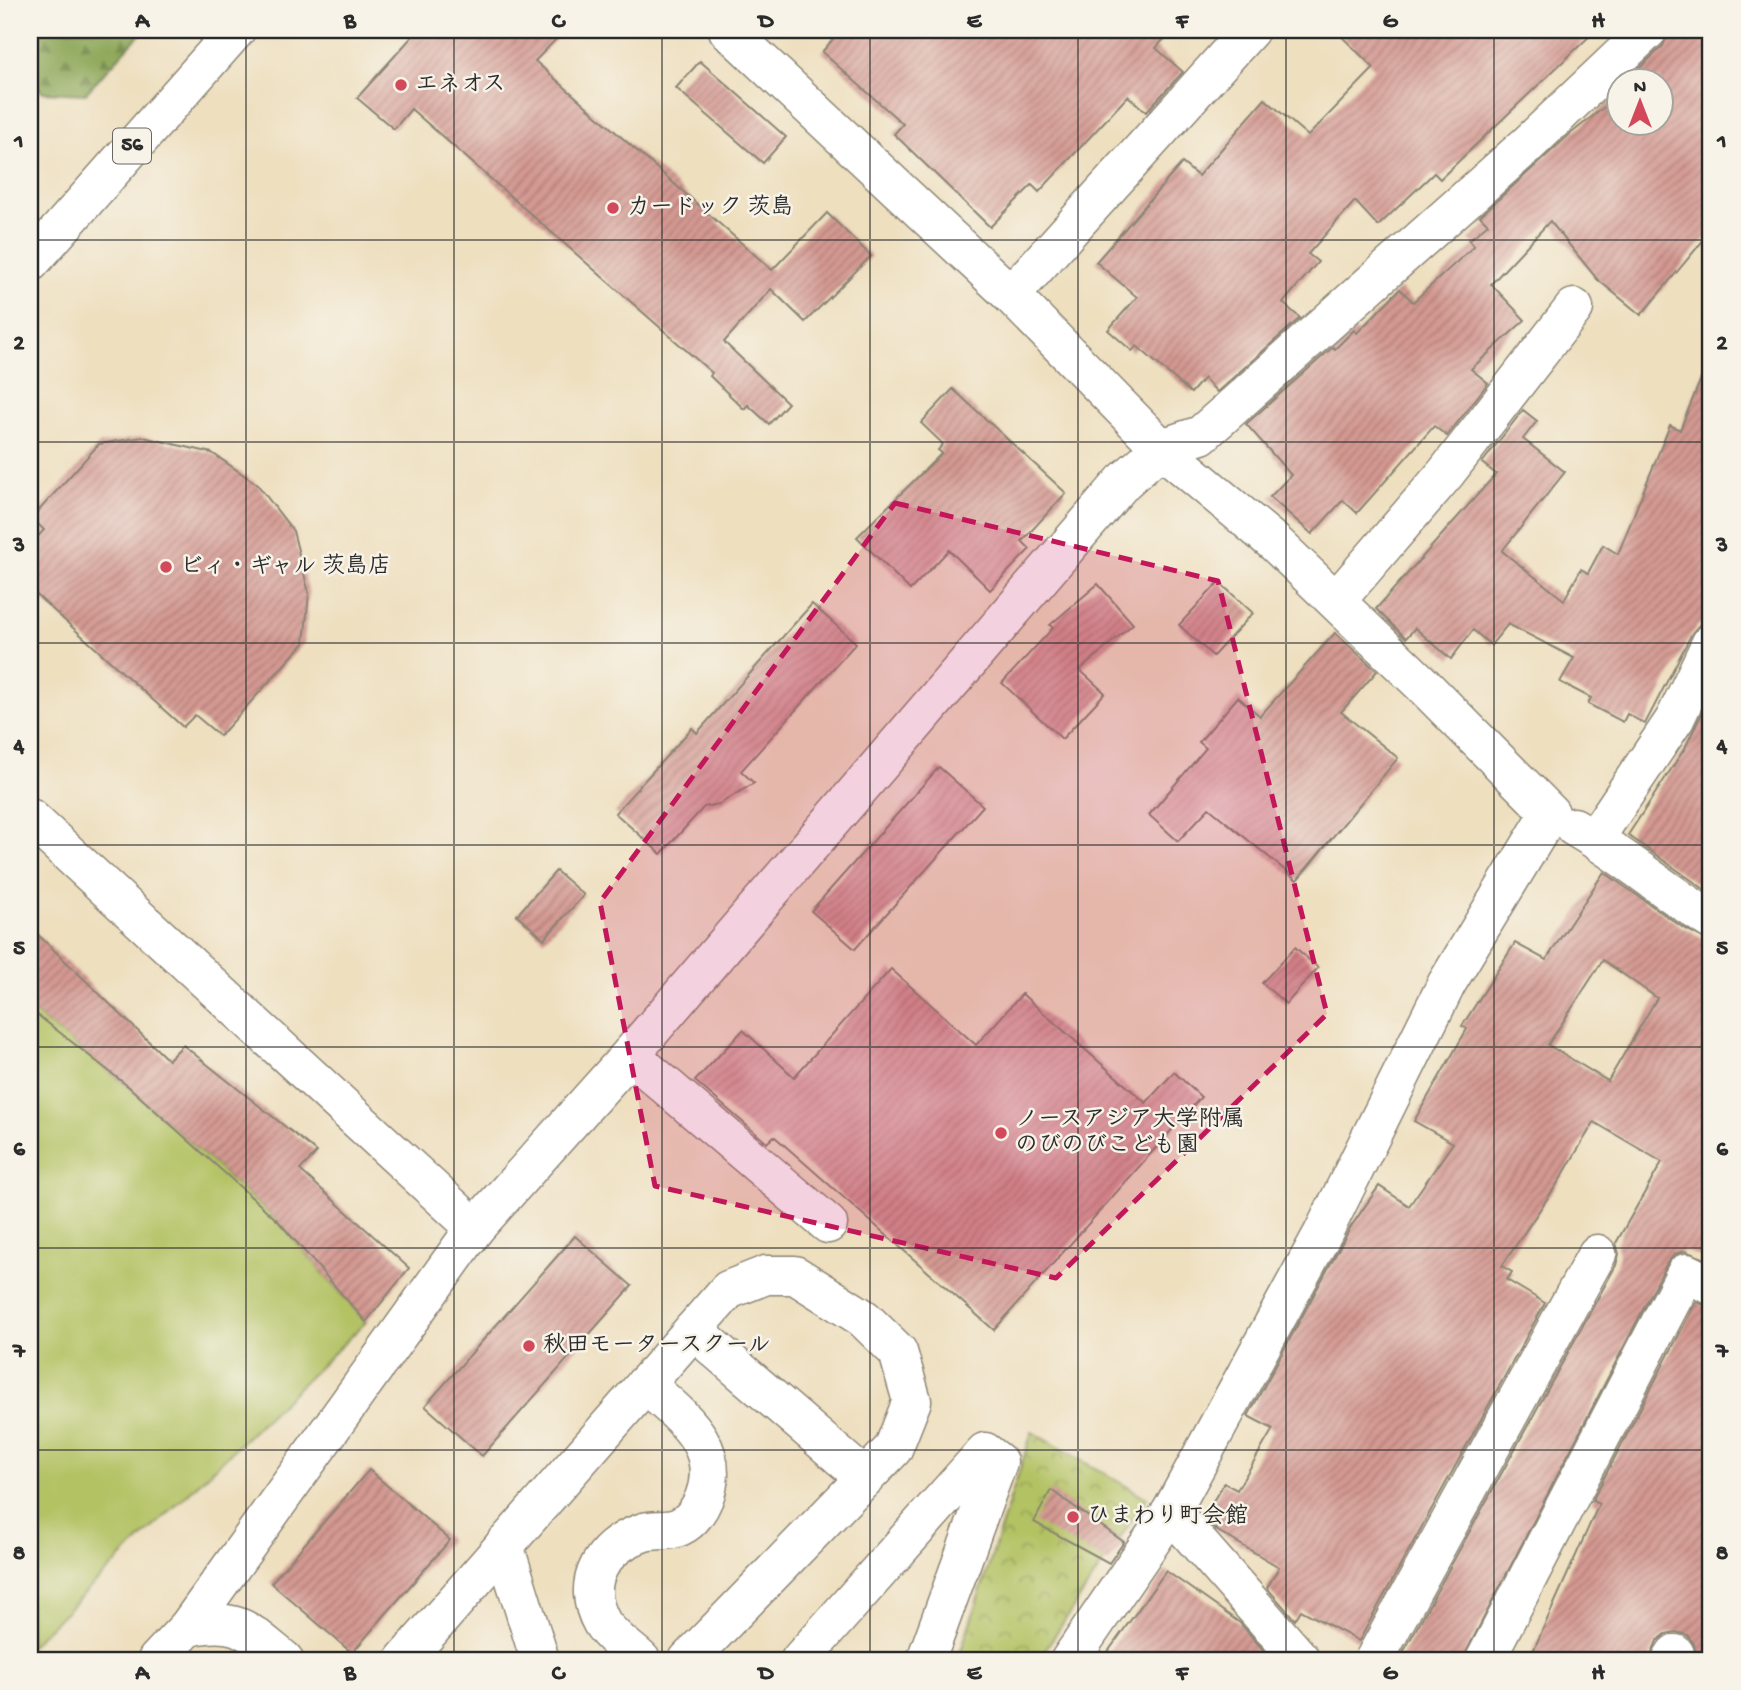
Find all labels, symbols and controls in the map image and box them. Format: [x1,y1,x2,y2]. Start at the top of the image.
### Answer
text: A [134,9,150,36]
text: B [343,9,357,36]
text: C [552,9,567,36]
text: D [757,9,775,36]
text: E [967,9,983,36]
text: F [1175,9,1190,36]
text: G [1383,9,1399,36]
text: H [1591,9,1605,36]
north arrow [1604,66,1674,136]
place label: エネオス [415,72,506,99]
marker: エネオス [393,77,409,93]
text: N [1634,77,1646,100]
road number: 56 [113,128,151,164]
text: 1 [13,129,24,156]
text: 1 [1716,129,1727,156]
place label: カードック 茨島 [627,194,793,222]
marker: カードック 茨島 [605,200,621,216]
text: 2 [13,331,25,358]
text: 2 [1716,331,1728,358]
text: 3 [12,533,25,560]
text: 3 [1715,533,1728,560]
place label: ビィ・ギャル 茨島店 [180,553,391,581]
marker: ビィ・ギャル 茨島店 [158,559,174,575]
text: 4 [13,734,25,761]
text: 4 [1716,734,1728,761]
text: 5 [13,936,25,963]
text: 5 [1716,936,1728,963]
place label: ノースアジア大学附属 のびのびこども園 [1015,1106,1245,1160]
marker: ノースアジア大学附属 のびのびこども園 [993,1125,1009,1141]
text: 6 [13,1137,26,1164]
text: 6 [1716,1137,1729,1164]
place label: 秋田モータースクール [543,1332,771,1360]
marker: 秋田モータースクール [521,1338,537,1354]
text: 7 [12,1339,26,1366]
text: 7 [1715,1339,1729,1366]
place label: ひまわり町会館 [1087,1502,1248,1531]
marker: ひまわり町会館 [1065,1509,1081,1525]
text: 8 [13,1541,26,1568]
text: 8 [1716,1541,1729,1568]
text: A [134,1661,150,1688]
text: B [343,1661,357,1688]
text: C [552,1661,567,1688]
text: D [757,1661,775,1688]
text: E [967,1661,983,1688]
text: F [1175,1661,1190,1688]
text: G [1383,1661,1399,1688]
text: H [1591,1661,1605,1688]

